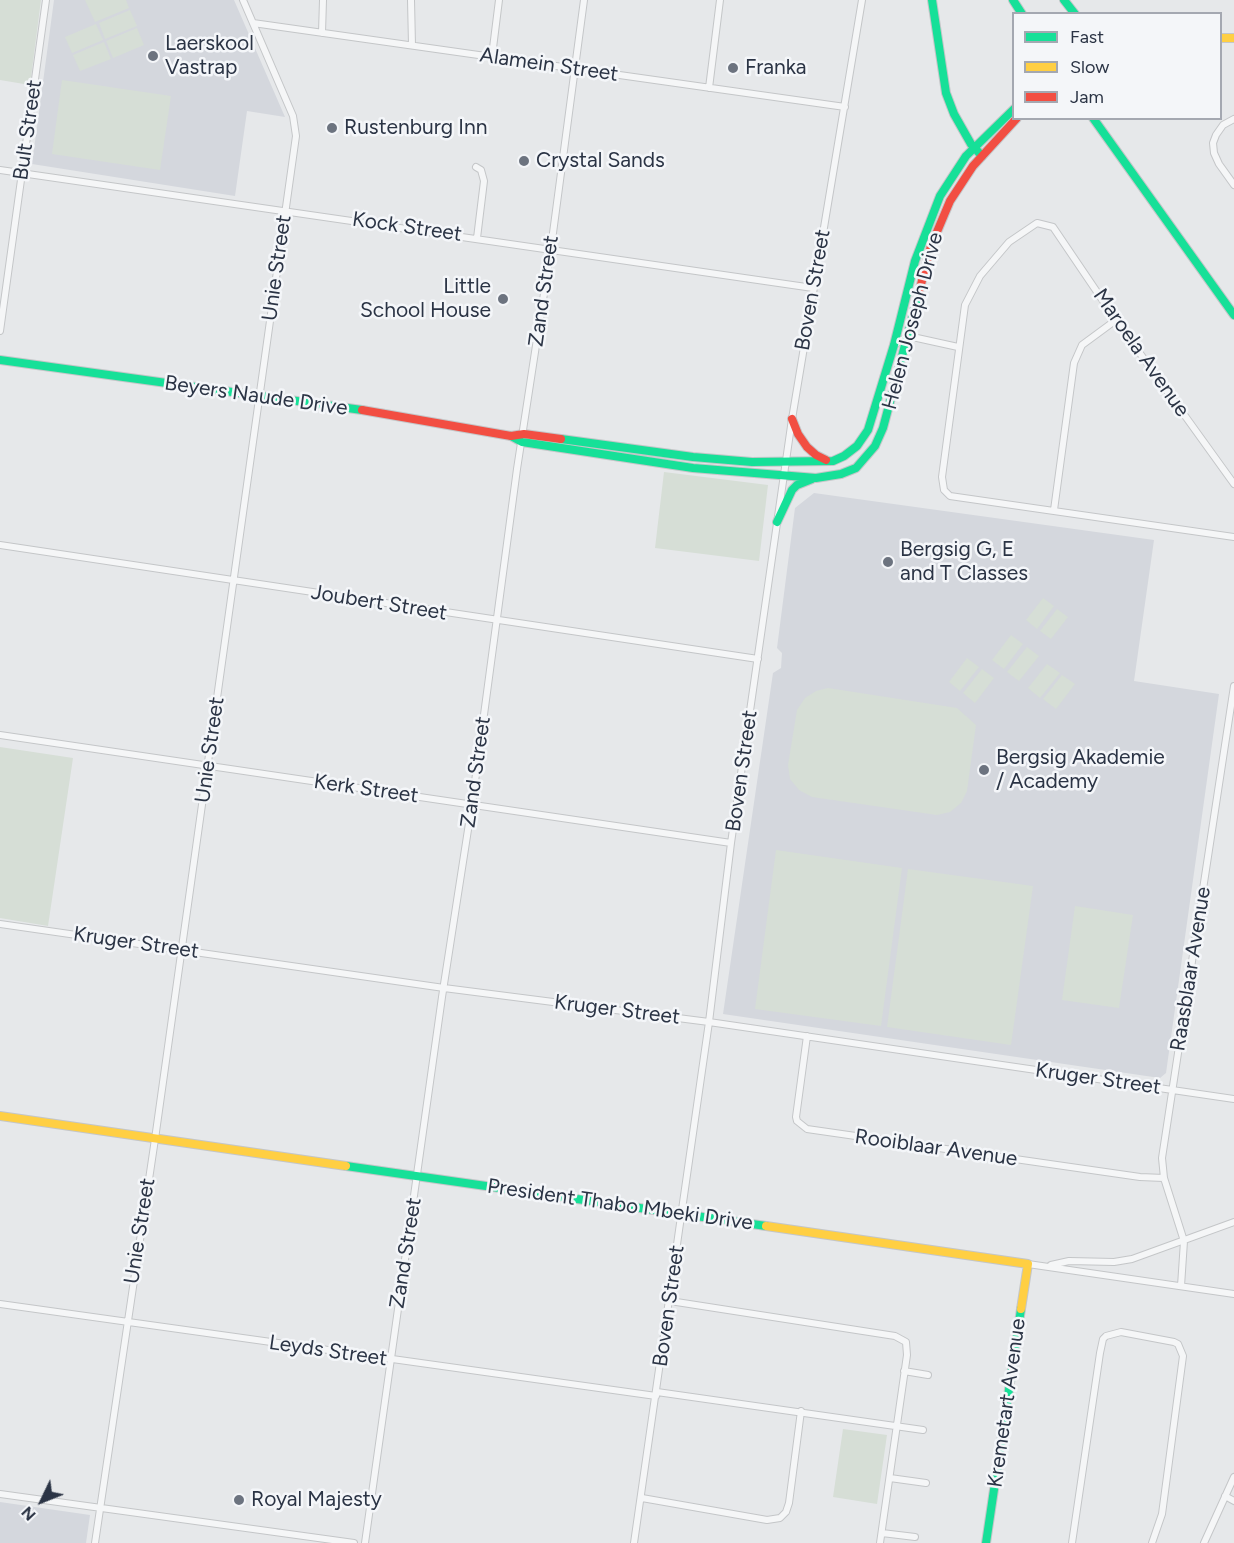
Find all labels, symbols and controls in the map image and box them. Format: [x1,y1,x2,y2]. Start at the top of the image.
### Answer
legend [1012,12,1222,120]
text: Fast [1070,26,1104,48]
place label: Laerskool Vastrap [165,31,254,81]
street label: Alamein Street [478,43,620,87]
marker: Laerskool Vastrap [146,49,160,63]
place label: Franka [745,55,806,81]
text: Slow [1070,56,1109,78]
marker: Franka [726,61,740,75]
street label: Bult Street [8,78,48,182]
text: Jam [1070,86,1104,108]
place label: Rustenburg Inn [344,115,487,141]
marker: Rustenburg Inn [325,121,339,135]
place label: Crystal Sands [536,148,665,174]
marker: Crystal Sands [517,154,531,168]
street label: Kock Street [351,207,463,247]
street label: Unie Street [257,213,297,323]
street label: Boven Street [790,227,836,353]
street label: Helen Joseph Drive [877,230,949,412]
street label: Zand Street [524,234,564,348]
place label: Little School House [360,274,491,324]
street label: Maroela Avenue [1087,284,1195,422]
marker: Little School House [496,292,510,306]
street label: Beyers Naude Drive [163,371,349,421]
place label: Bergsig G, E and T Classes [900,537,1028,587]
marker: Bergsig G, E and T Classes [881,555,895,569]
street label: Joubert Street [309,580,449,626]
street label: Unie Street [190,695,230,805]
street label: Boven Street [721,709,763,833]
street label: Zand Street [456,715,496,829]
place label: Bergsig Akademie / Academy [996,745,1165,795]
marker: Bergsig Akademie / Academy [977,763,991,777]
street label: Kerk Street [312,769,420,809]
street label: Raasblaar Avenue [1166,885,1216,1053]
street label: Kruger Street [72,922,200,964]
street label: Kruger Street [553,990,681,1030]
street label: Kruger Street [1034,1058,1162,1100]
street label: Rooiblaar Avenue [853,1124,1019,1172]
street label: President Thabo Mbeki Drive [486,1174,754,1236]
street label: Unie Street [119,1176,161,1286]
street label: Zand Street [385,1196,427,1310]
street label: Boven Street [648,1244,690,1368]
street label: Kremetart Avenue [983,1317,1031,1489]
street label: Leyds Street [267,1330,389,1372]
north arrow [12,1471,72,1531]
place label: Royal Majesty [251,1487,382,1513]
marker: Royal Majesty [232,1493,246,1507]
text: N [17,1503,40,1525]

